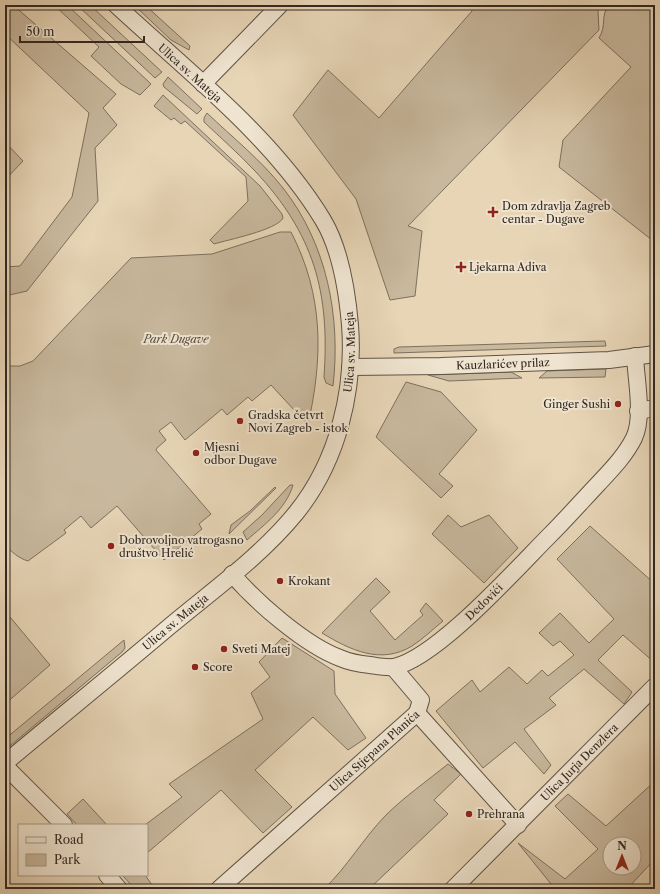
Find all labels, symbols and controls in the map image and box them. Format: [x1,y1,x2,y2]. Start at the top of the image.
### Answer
scale bar [20,18,144,44]
text: 50 m [26,24,55,39]
street label: Ulica sv. Mateja [155,41,225,105]
place label: Dom zdravlja Zagreb centar - Dugave [502,199,611,226]
marker: Dom zdravlja Zagreb centar - Dugave [487,206,499,218]
place label: Ljekarna Adiva [469,260,547,274]
marker: Ljekarna Adiva [456,262,466,272]
street label: Ulica sv. Mateja [340,311,358,394]
park label: Park Dugave [142,332,209,346]
street label: Kauzlarićev prilaz [456,355,550,372]
place label: Ginger Sushi [543,397,611,411]
marker: Ginger Sushi [613,399,623,409]
place label: Gradska četvrt Novi Zagreb - istok [248,408,348,435]
marker: Gradska četvrt Novi Zagreb - istok [235,416,245,426]
place label: Mjesni odbor Dugave [204,440,277,467]
marker: Mjesni odbor Dugave [191,448,201,458]
place label: Dobrovoljno vatrogasno društvo Hrelić [119,533,244,560]
marker: Dobrovoljno vatrogasno društvo Hrelić [106,541,116,551]
place label: Krokant [288,574,331,588]
marker: Krokant [275,576,285,586]
street label: Dedovići [462,580,506,623]
street label: Ulica sv. Mateja [140,591,211,653]
place label: Sveti Matej [232,642,290,656]
marker: Sveti Matej [219,644,229,654]
place label: Score [203,660,233,674]
marker: Score [190,662,200,672]
street label: Ulica Stjepana Planića [327,707,423,794]
street label: Ulica Jurja Denzlera [538,720,621,804]
place label: Prehrana [477,807,525,821]
marker: Prehrana [464,809,474,819]
legend [18,824,148,876]
text: Road [54,832,84,847]
north arrow [602,836,642,876]
text: N [617,839,627,853]
text: Park [54,852,81,867]

